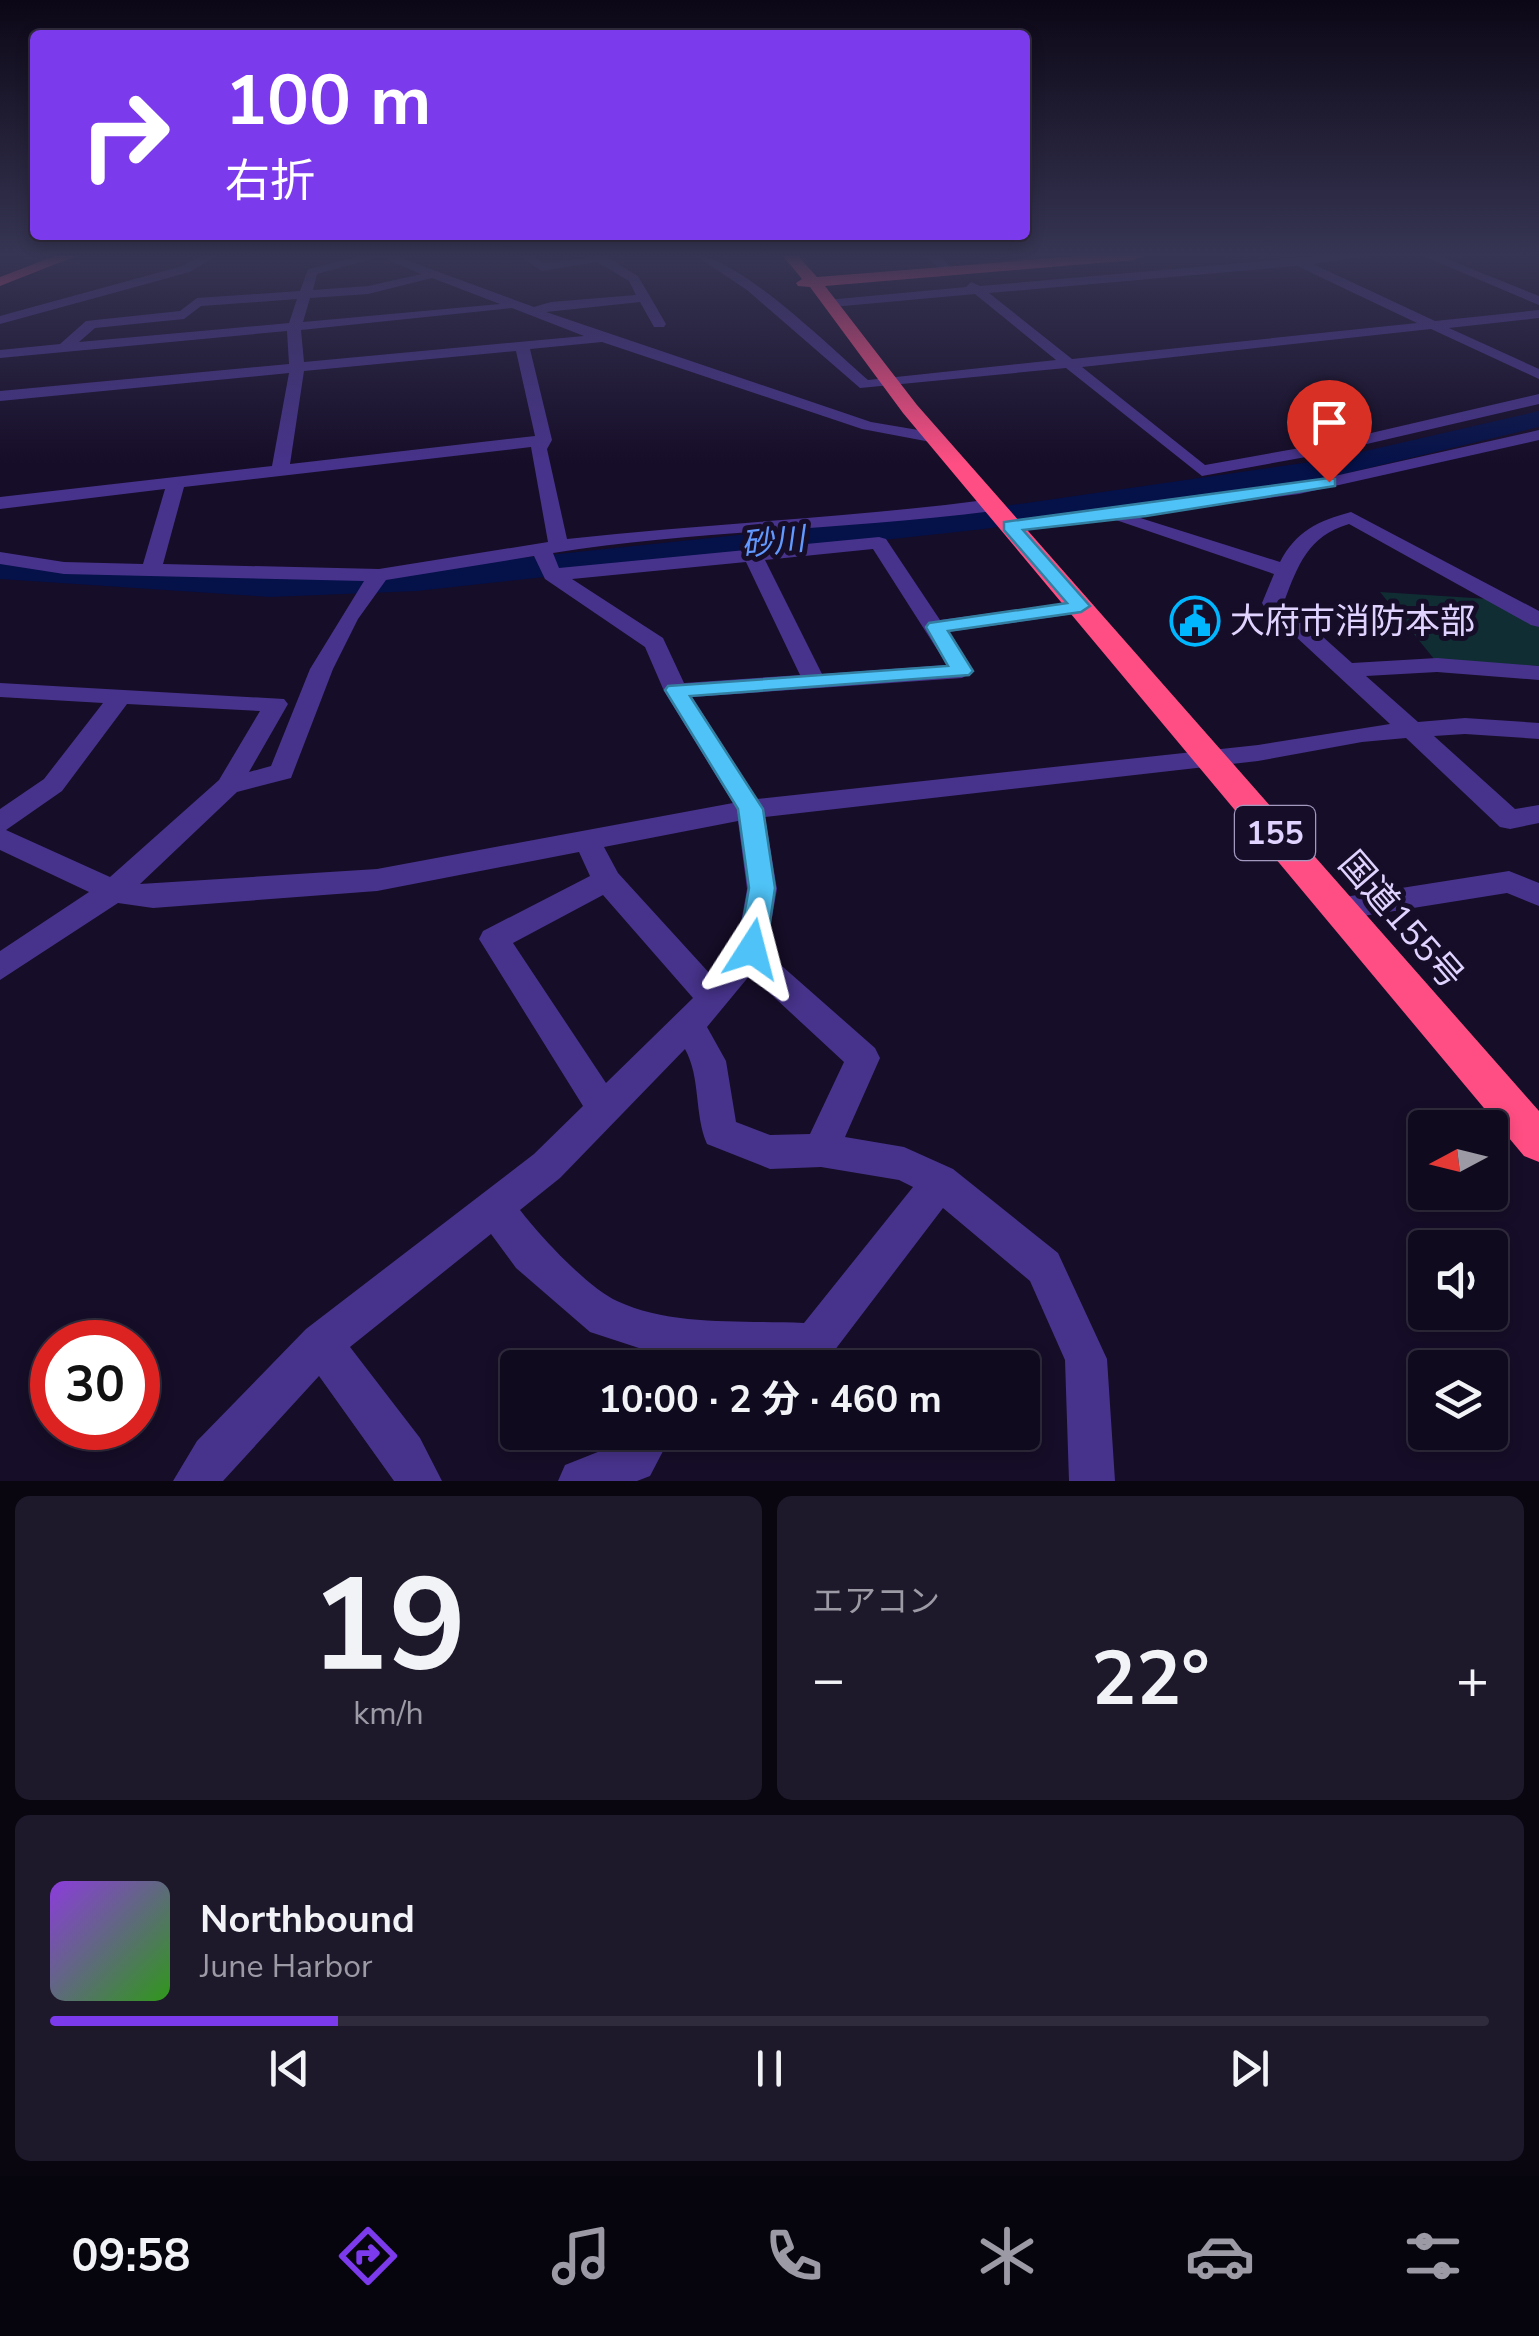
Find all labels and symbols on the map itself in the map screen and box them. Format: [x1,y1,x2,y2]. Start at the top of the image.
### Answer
pin [1287,380,1372,483]
water label: 砂川 [739,517,810,567]
public building icon: 大府市消防本部 [1169,595,1221,647]
place label: 大府市消防本部 [1230,598,1475,645]
road number: 155 [1235,806,1315,860]
street label: 国道155号 [1328,841,1474,999]
position arrow [700,897,804,1001]
north arrow [1408,1110,1508,1210]
speed limit sign: 30 [30,1320,160,1450]

